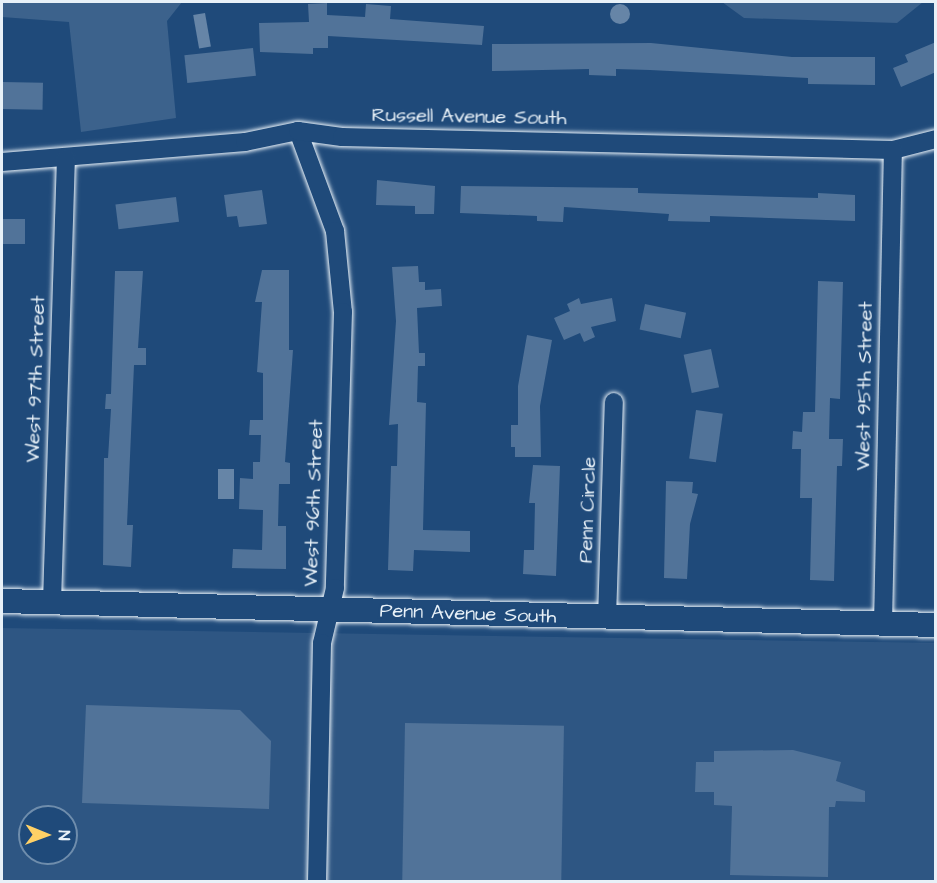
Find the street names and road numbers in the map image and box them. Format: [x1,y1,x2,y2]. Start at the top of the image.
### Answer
street label: Russell Avenue South [371,103,567,131]
street label: West 97th Street [21,295,51,463]
street label: West 95th Street [852,301,878,471]
street label: West 96th Street [299,419,329,587]
street label: Penn Circle [574,456,602,564]
street label: Penn Avenue South [379,599,557,629]

